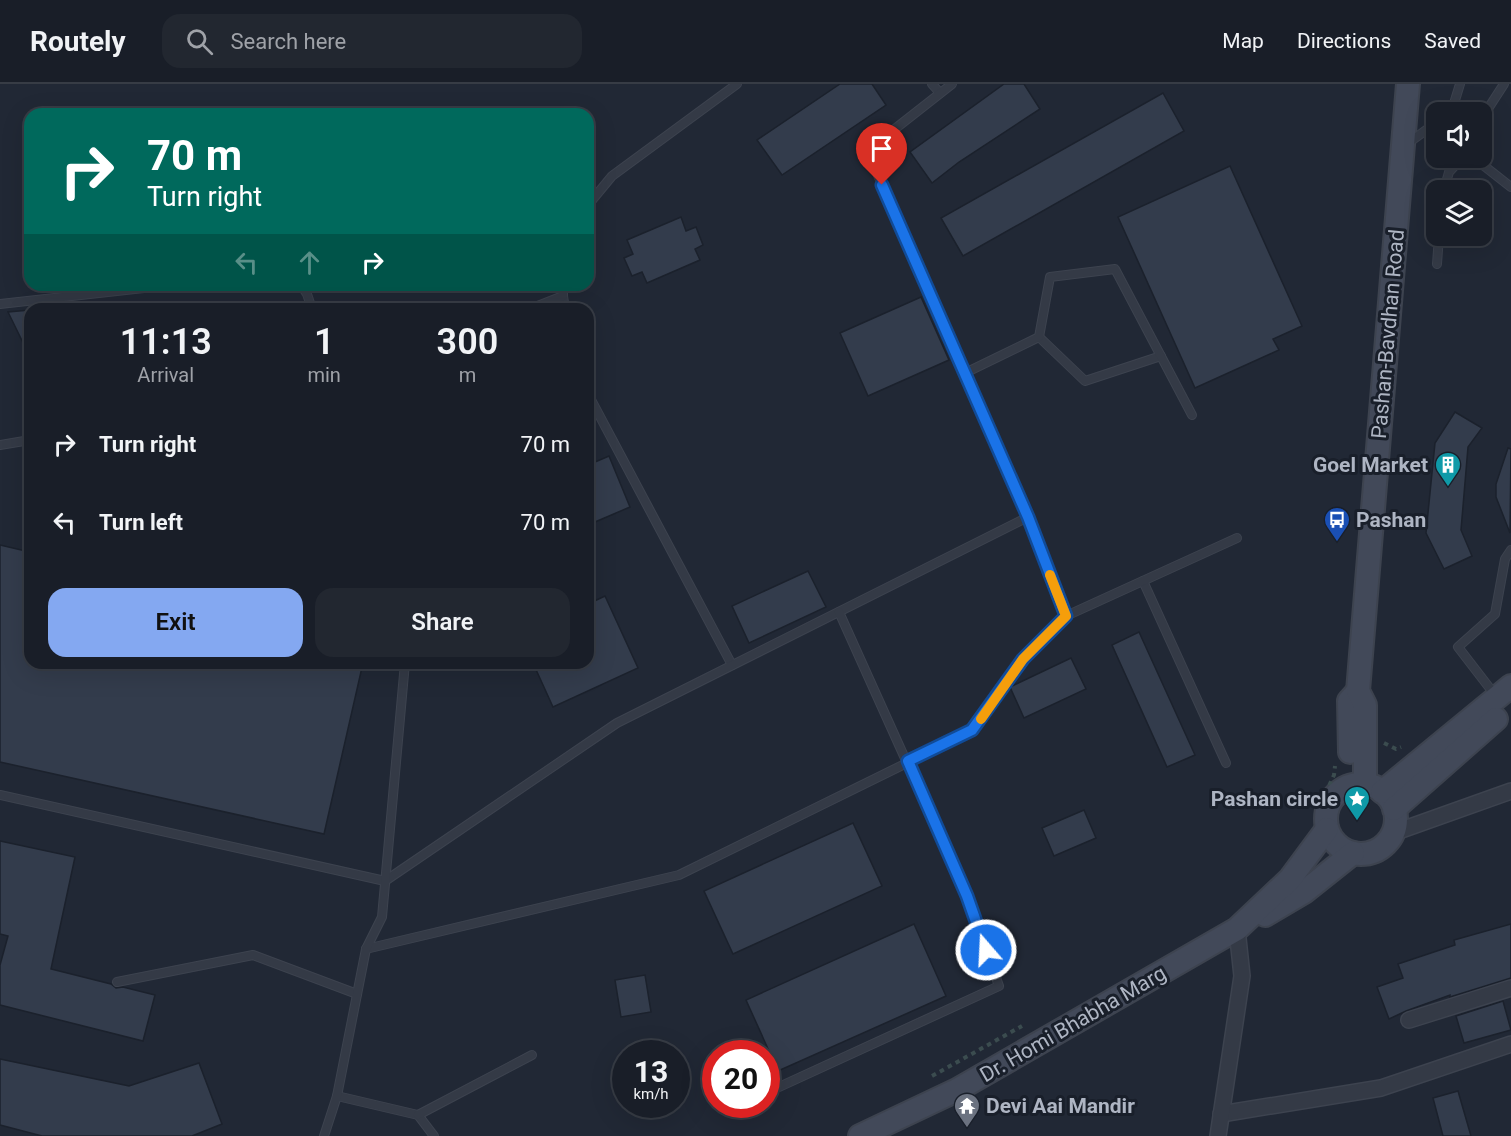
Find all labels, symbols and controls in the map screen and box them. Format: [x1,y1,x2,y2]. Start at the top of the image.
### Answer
search box [162,14,582,68]
text: Routely [30,25,126,58]
icon: search [183,25,216,58]
text: Search here [231,29,346,54]
text: Map [1222,29,1264,53]
text: Directions [1297,29,1391,53]
text: Saved [1424,29,1481,53]
map controls [1426,102,1492,246]
button: sound [1426,102,1492,168]
pin [856,123,907,185]
text: 70 m [147,131,242,180]
icon: right [48,132,126,210]
icon: arrive [865,132,898,165]
button: layers [1426,180,1492,246]
text: Turn right [147,181,262,213]
street label: Pashan-Bavdhan Road [1367,228,1409,440]
icon: left [230,246,263,279]
icon: ahead [293,246,326,279]
icon: right [356,246,389,279]
text: 11:13 [120,321,212,363]
text: 1 [314,321,334,363]
text: 300 [437,321,498,363]
text: Arrival [137,363,194,387]
text: min [307,363,341,387]
text: m [459,363,476,387]
icon: right [48,428,81,461]
text: Turn right [99,432,196,457]
text: 70 m [521,432,570,457]
building icon: Goel Market [1433,450,1463,488]
place label: Goel Market [1313,453,1428,477]
bus stop icon: Pashan [1322,505,1352,543]
icon: left [48,506,81,539]
place label: Pashan [1356,508,1426,532]
text: Turn left [99,510,183,535]
text: 70 m [521,510,570,535]
button: Exit [48,588,303,657]
button: Share [315,588,570,657]
place icon: Pashan circle [1342,784,1372,822]
place label: Pashan circle [1211,787,1338,811]
position arrow [954,918,1018,982]
street label: Dr. Homi Bhabha Marg [976,961,1170,1087]
speed limit sign: 20 [702,1040,780,1118]
text: 13 [634,1054,668,1089]
text: km/h [633,1085,669,1103]
temple icon: Devi Aai Mandir [952,1091,982,1129]
place label: Devi Aai Mandir [986,1094,1135,1118]

